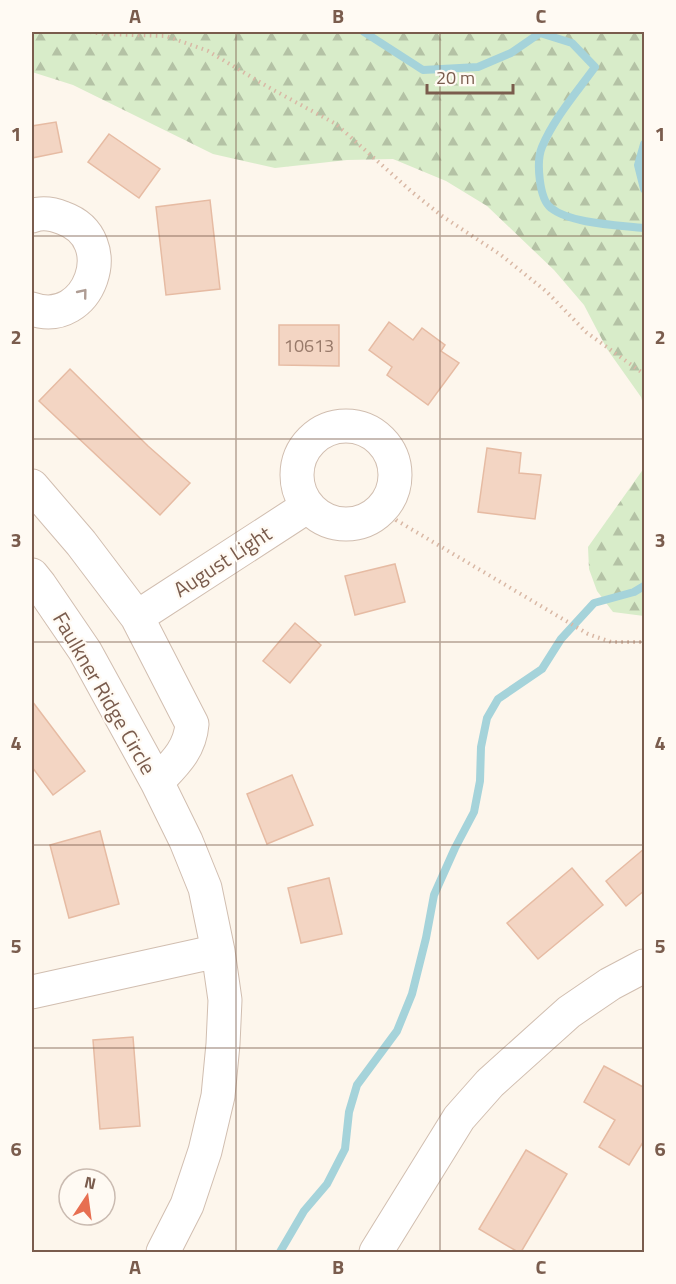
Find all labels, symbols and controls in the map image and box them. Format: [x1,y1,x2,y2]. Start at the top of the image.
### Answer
text: A [129,0,141,31]
text: B [332,0,344,31]
text: C [536,0,547,31]
scale bar [427,57,512,95]
text: 20 m [436,64,475,91]
text: 1 [10,118,22,149]
text: 1 [654,118,666,149]
one-way arrow [76,289,87,300]
text: 2 [10,321,22,352]
text: 2 [654,321,666,352]
house number: 10613 [284,332,334,359]
street label: August Light [167,517,278,605]
text: 3 [10,524,22,555]
text: 3 [654,524,666,555]
street label: Faulkner Ridge Circle [45,606,165,780]
text: 4 [10,727,22,758]
text: 4 [654,727,666,758]
text: 5 [10,930,22,961]
text: 5 [654,930,666,961]
text: 6 [10,1133,22,1164]
text: 6 [654,1133,666,1164]
north arrow [57,1167,117,1227]
text: N [82,1169,98,1195]
text: A [129,1251,141,1282]
text: B [332,1251,344,1282]
text: C [536,1251,547,1282]

